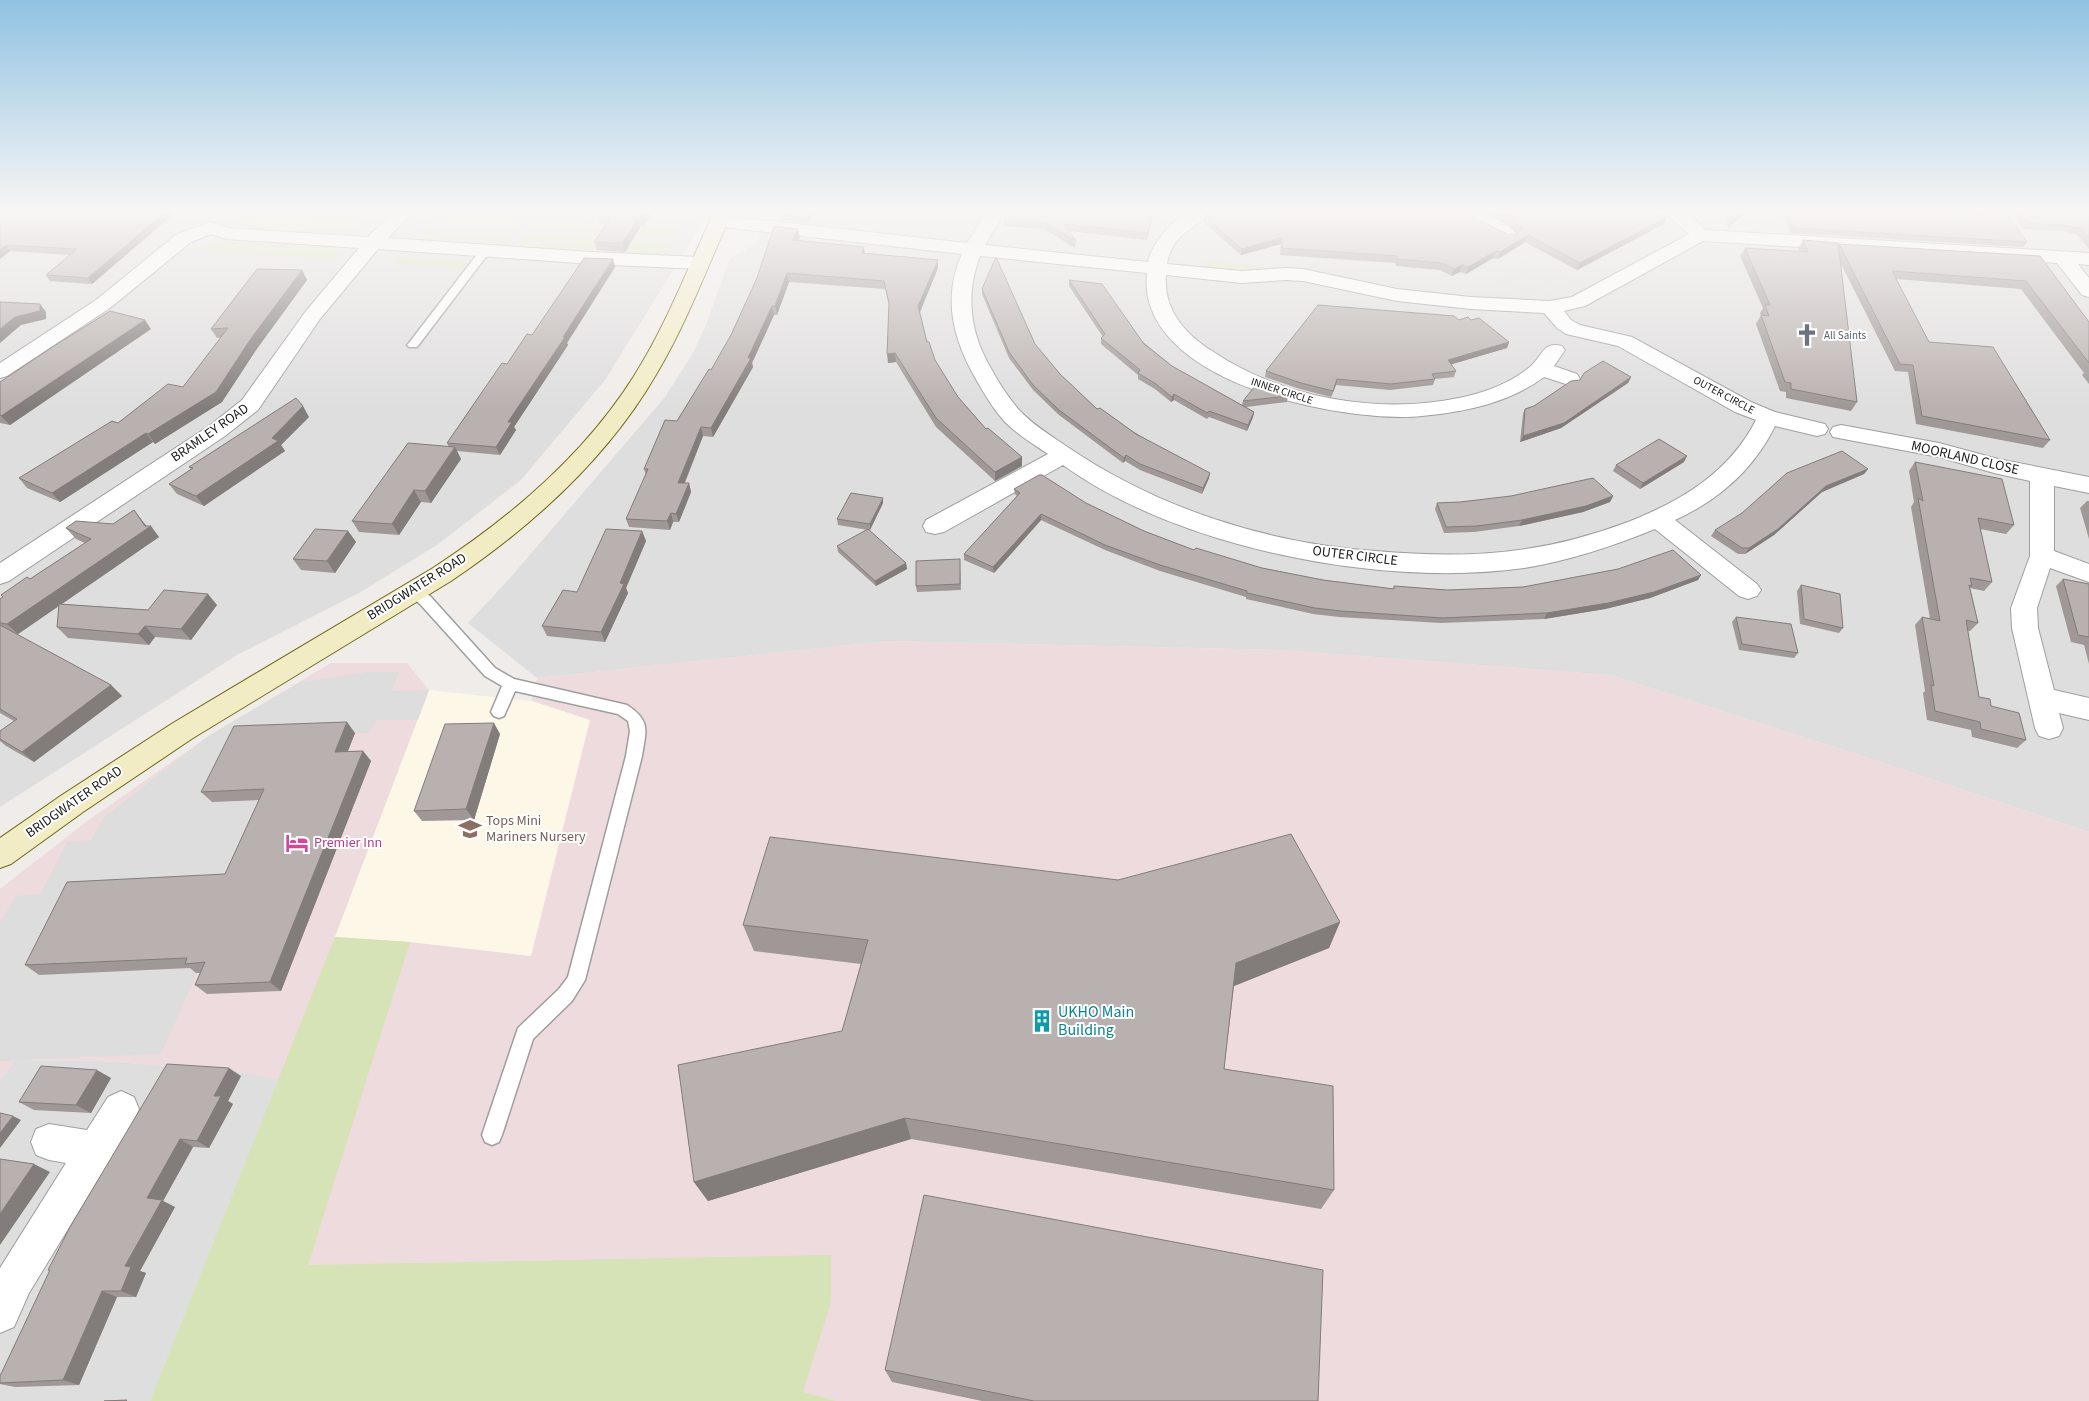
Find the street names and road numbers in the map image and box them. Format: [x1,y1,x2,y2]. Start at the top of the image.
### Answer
street label: OUTER CIRCLE [1691,373,1757,418]
street label: INNER CIRCLE [1249,374,1315,408]
street label: BRAMLEY ROAD [167,399,253,467]
street label: MOORLAND CLOSE [1909,436,2021,480]
street label: OUTER CIRCLE [1311,541,1399,571]
street label: BRIDGWATER ROAD [363,548,471,626]
street label: BRIDGWATER ROAD [22,761,126,843]

